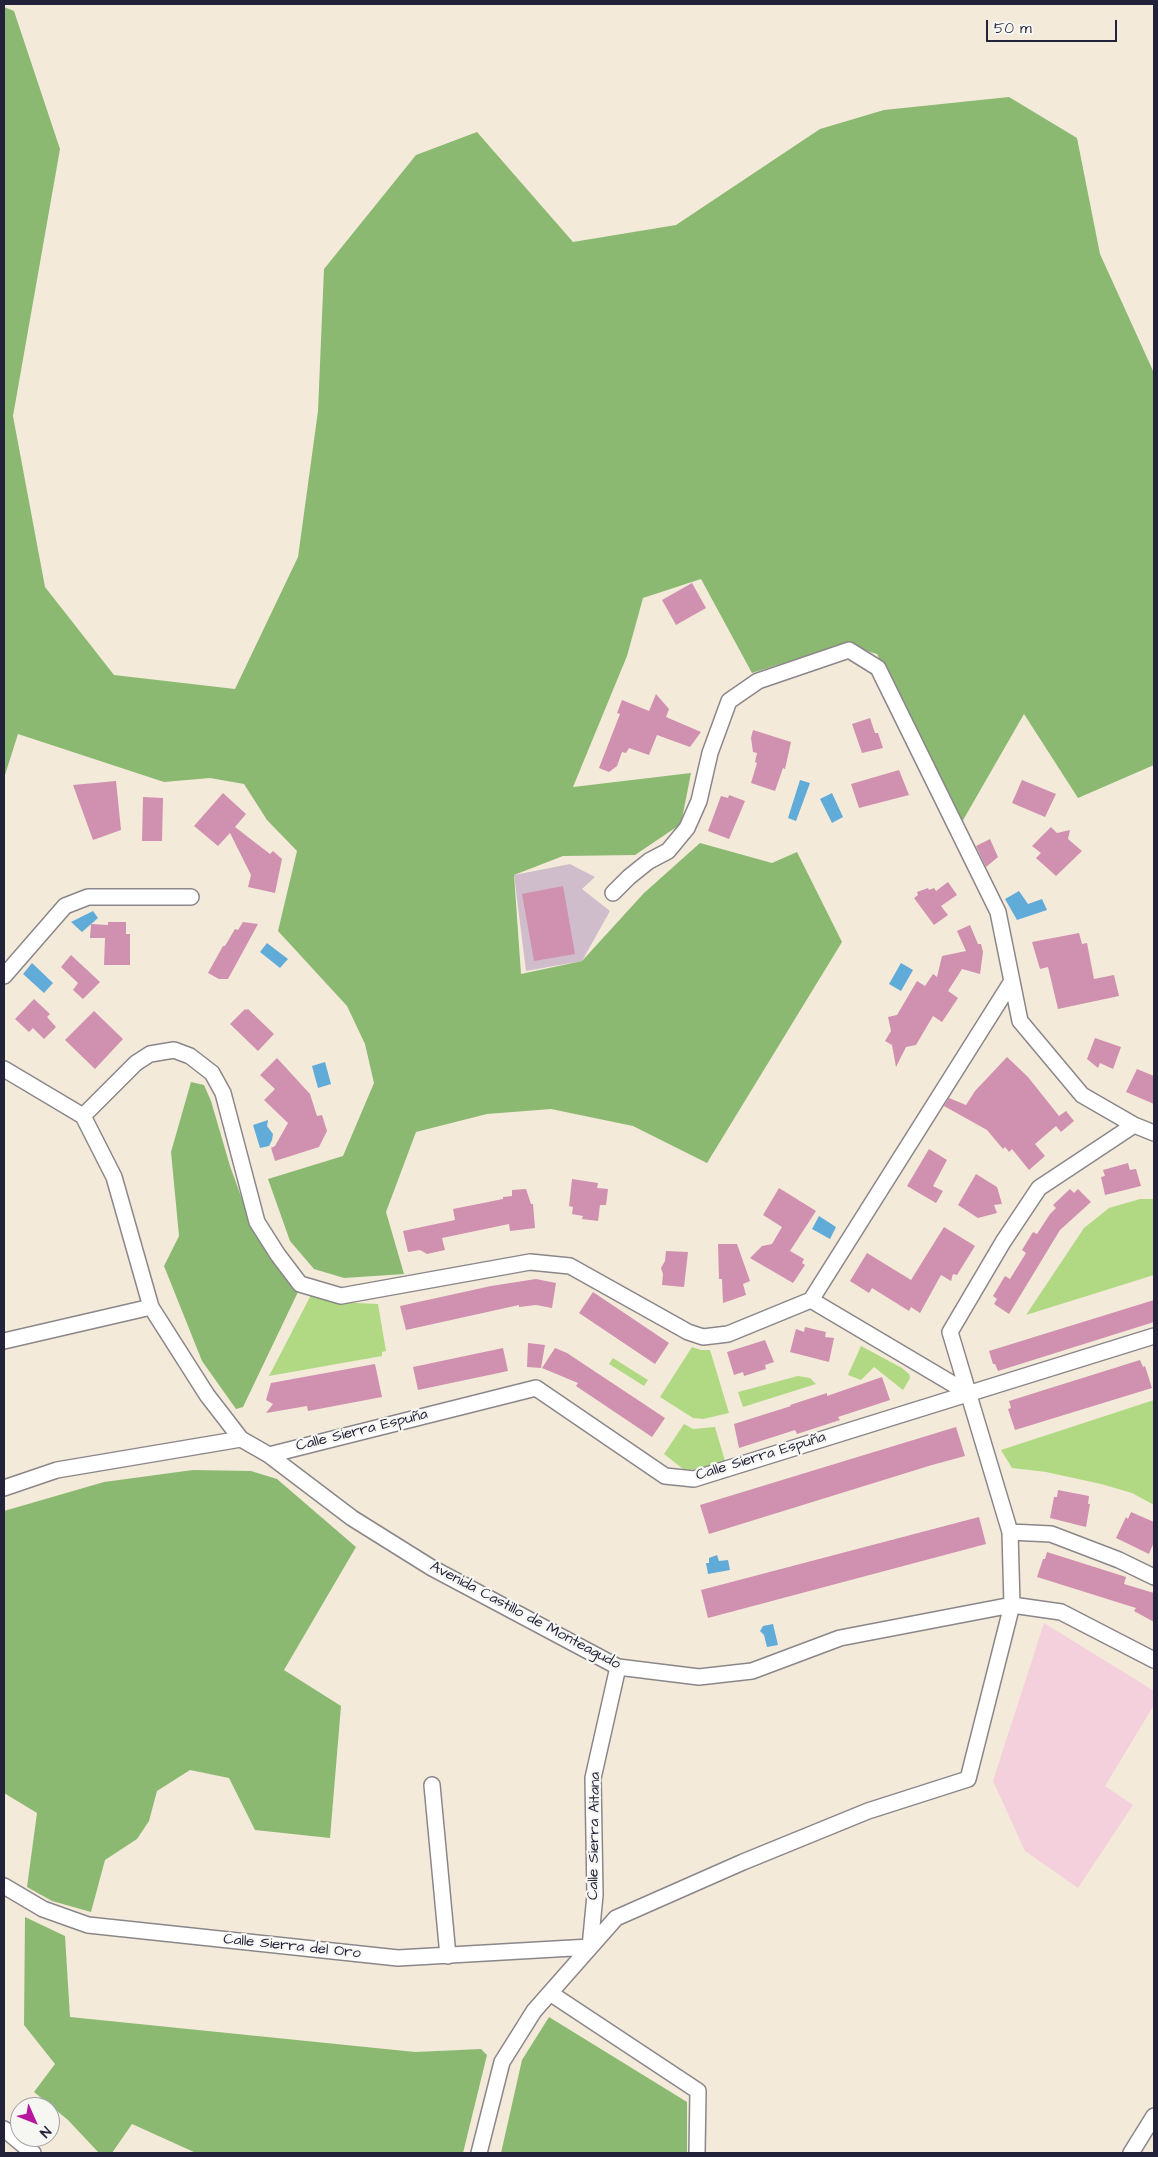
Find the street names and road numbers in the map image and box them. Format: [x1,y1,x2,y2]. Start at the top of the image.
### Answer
street label: Calle Sierra Espuña [294,1406,430,1456]
street label: Calle Sierra Espuña [694,1429,828,1485]
street label: Avenida Castillo de Monteagudo [427,1558,623,1674]
street label: Calle Sierra Aitana [585,1772,605,1900]
street label: Calle Sierra del Oro [222,1931,362,1963]

